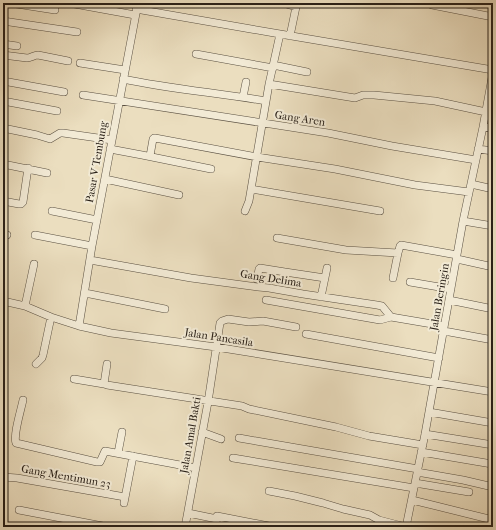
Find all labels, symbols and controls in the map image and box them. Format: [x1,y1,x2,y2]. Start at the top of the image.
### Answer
street label: Gang Aren [274,108,327,129]
street label: Pasar V Tembung [83,120,110,204]
street label: Jalan Beringin [427,262,452,333]
street label: Gang Delima [239,267,303,290]
street label: Jalan Pancasila [183,326,255,349]
street label: Jalan Amal Bakti [177,395,204,475]
street label: Gang Mentimun 23 [20,462,112,491]

